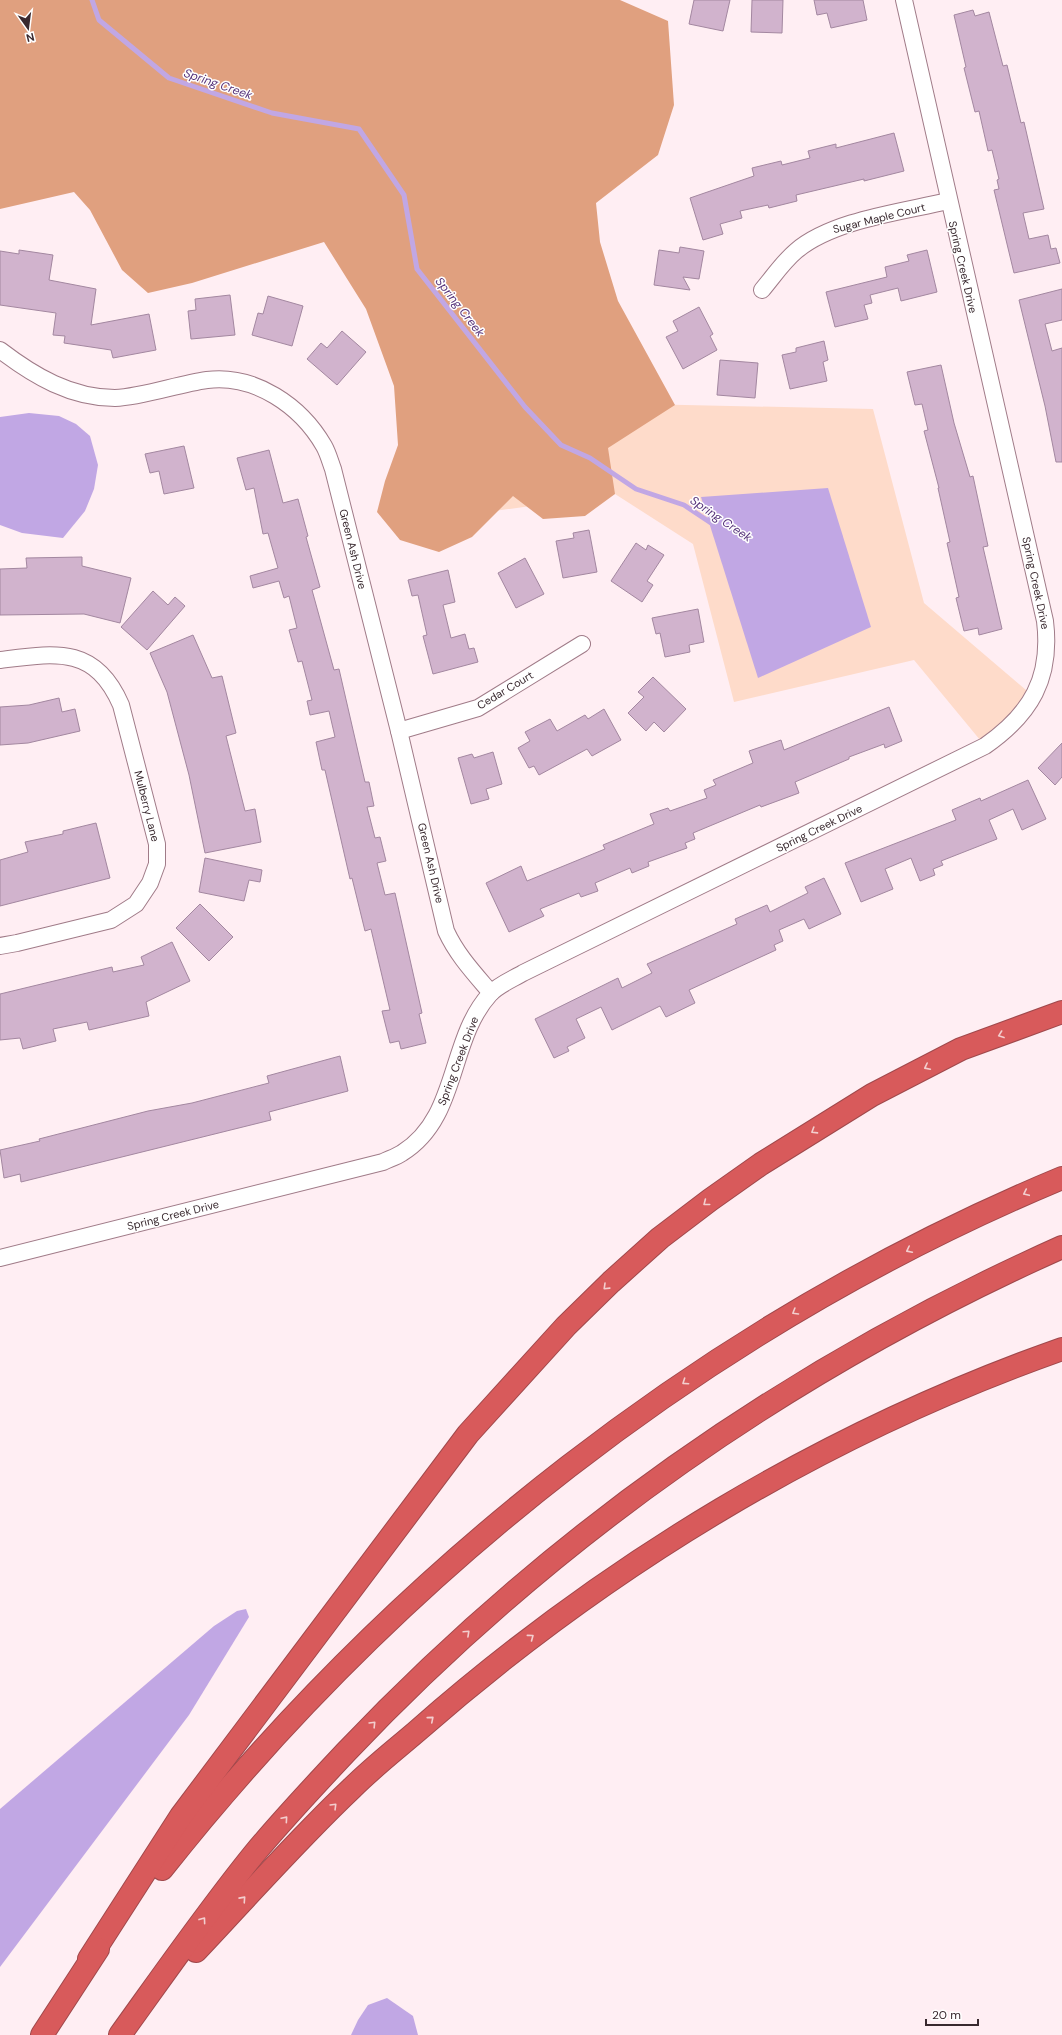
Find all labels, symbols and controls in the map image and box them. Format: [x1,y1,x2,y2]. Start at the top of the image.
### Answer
north arrow [8,8,48,48]
text: N [25,30,36,45]
water label: Spring Creek [182,65,255,103]
street label: Sugar Maple Court [831,200,927,236]
street label: Spring Creek Drive [946,220,980,314]
water label: Spring Creek [432,274,489,341]
water label: Spring Creek [687,492,756,546]
street label: Green Ash Drive [336,507,370,591]
street label: Spring Creek Drive [1019,536,1053,630]
street label: Cedar Court [474,668,536,712]
street label: Mulberry Lane [131,769,163,843]
street label: Spring Creek Drive [774,801,864,855]
street label: Green Ash Drive [415,821,447,905]
street label: Spring Creek Drive [435,1015,481,1107]
one-way arrow [997,1030,1004,1038]
one-way arrow [923,1062,931,1070]
one-way arrow [811,1126,818,1134]
one-way arrow [1023,1188,1031,1196]
street label: Spring Creek Drive [126,1197,220,1233]
one-way arrow [703,1198,710,1205]
one-way arrow [906,1245,914,1253]
one-way arrow [603,1282,611,1289]
one-way arrow [792,1308,799,1315]
one-way arrow [683,1377,690,1384]
one-way arrow [462,1631,470,1638]
one-way arrow [527,1635,534,1642]
one-way arrow [426,1716,433,1723]
one-way arrow [369,1721,376,1729]
one-way arrow [329,1803,337,1811]
one-way arrow [280,1816,288,1824]
one-way arrow [239,1896,246,1904]
one-way arrow [199,1918,206,1925]
scale bar [926,2001,978,2027]
text: 20 m [932,2007,961,2023]

